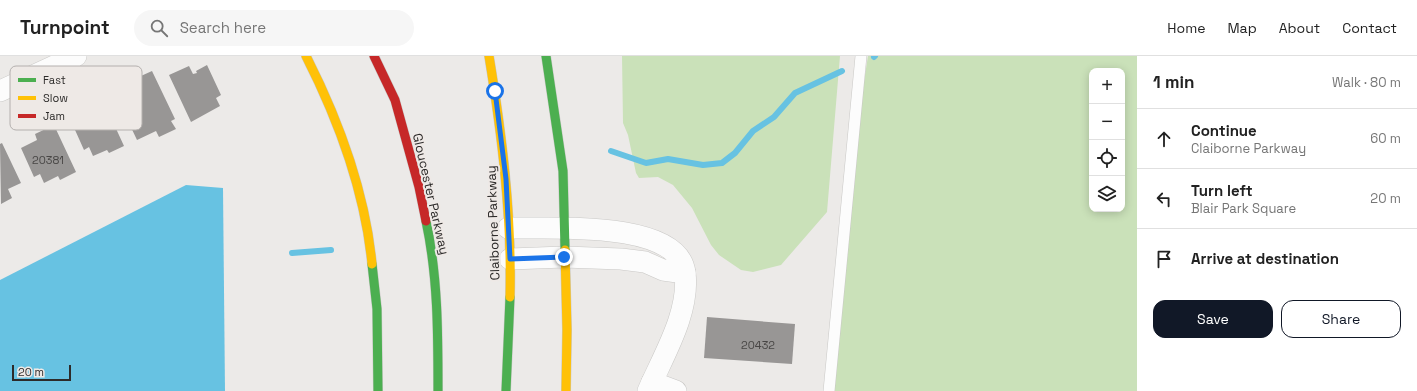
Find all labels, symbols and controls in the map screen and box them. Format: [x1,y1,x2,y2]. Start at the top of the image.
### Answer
search box [134,10,414,46]
text: Turnpoint [20,15,110,40]
icon: search [148,17,170,39]
text: Search here [180,18,266,37]
text: Home [1167,19,1205,37]
text: Map [1227,19,1257,37]
text: About [1279,19,1320,37]
text: Contact [1342,19,1397,37]
legend [10,66,142,130]
map controls [1089,68,1125,212]
button: + [1089,68,1125,104]
text: 1 min [1153,71,1195,93]
text: Fast [43,73,66,87]
text: Walk · 80 m [1332,74,1401,91]
route start [486,82,504,100]
text: Slow [43,91,68,105]
button: − [1089,104,1125,140]
text: Jam [43,109,65,123]
text: Continue [1191,121,1257,140]
icon: ahead [1153,128,1175,150]
text: 60 m [1370,130,1401,147]
street label: Gloucester Parkway [409,132,453,256]
button: locate [1089,140,1125,176]
text: Claiborne Parkway [1191,140,1306,157]
house number: 20381 [32,153,64,167]
street label: Claiborne Parkway [482,165,504,281]
button: layers [1089,176,1125,212]
text: Turn left [1191,181,1253,200]
icon: left [1153,188,1175,210]
text: 20 m [1370,190,1401,207]
text: Blair Park Square [1191,200,1296,217]
route end [555,248,573,266]
icon: arrive [1153,248,1175,270]
text: Arrive at destination [1191,249,1339,268]
button: Save [1153,300,1273,338]
button: Share [1281,300,1401,338]
house number: 20432 [741,338,775,352]
scale bar [12,363,71,382]
text: 20 m [18,365,44,379]

